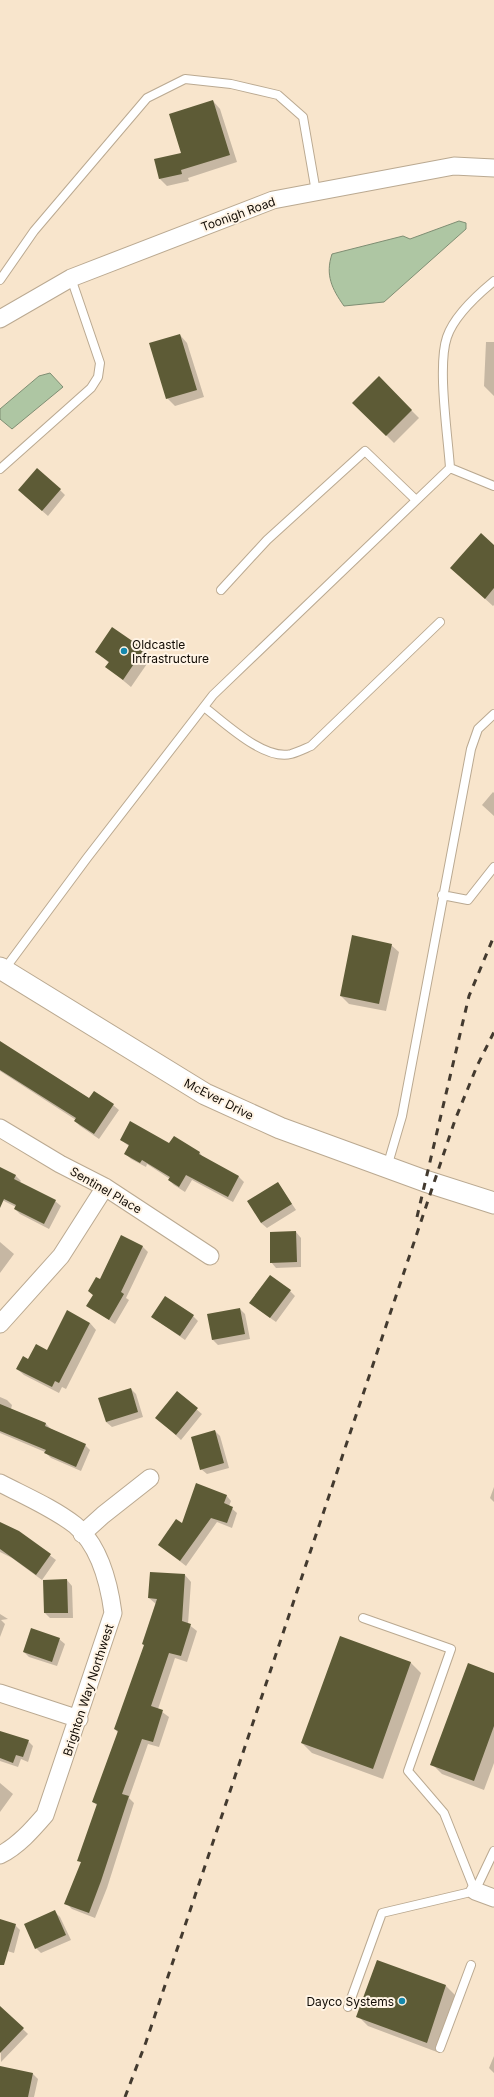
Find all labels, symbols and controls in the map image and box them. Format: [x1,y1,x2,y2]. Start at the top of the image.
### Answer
street label: Toonigh Road [199,194,277,234]
place label: Oldcastle Infrastructure [132,637,209,666]
marker: Oldcastle Infrastructure [119,646,129,656]
street label: McEver Drive [182,1075,256,1123]
street label: Sentinel Place [68,1163,144,1217]
street label: Brighton Way Northwest [60,1622,116,1758]
place label: Dayco Systems [306,1994,394,2009]
marker: Dayco Systems [397,1996,407,2006]

